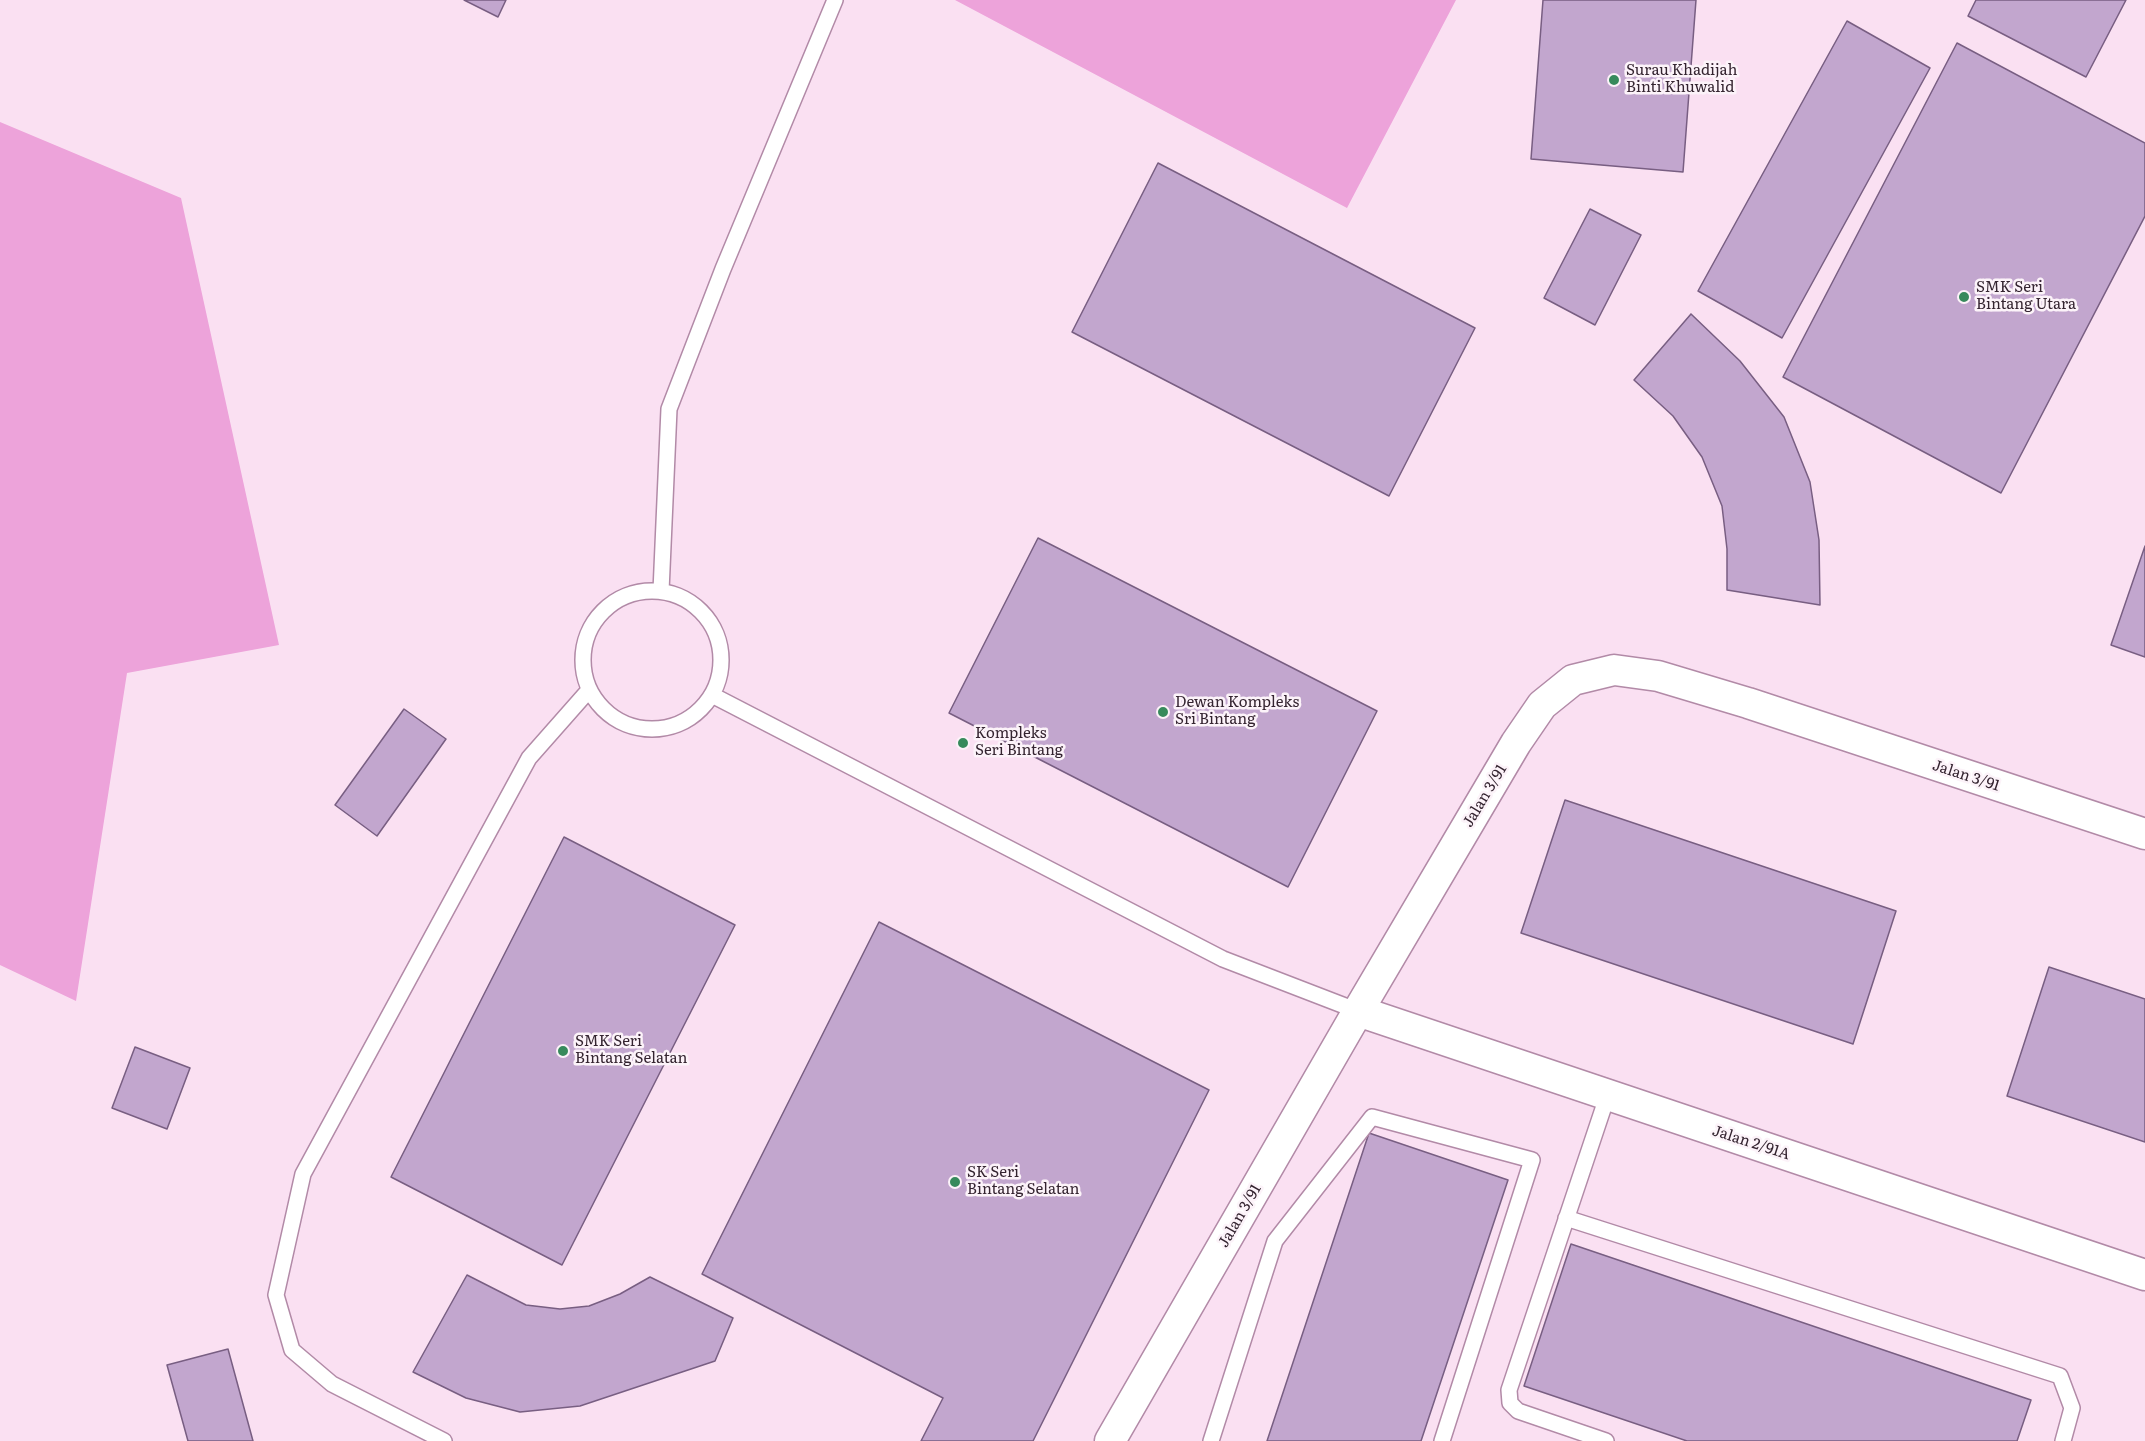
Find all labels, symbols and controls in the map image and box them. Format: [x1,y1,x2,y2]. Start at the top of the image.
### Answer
place label: Surau Khadijah Binti Khuwalid [1626,62,1737,97]
marker: Surau Khadijah Binti Khuwalid [1607,73,1621,87]
place label: SMK Seri Bintang Utara [1976,279,2076,314]
marker: SMK Seri Bintang Utara [1957,290,1971,304]
place label: Dewan Kompleks Sri Bintang [1175,694,1299,729]
marker: Dewan Kompleks Sri Bintang [1156,705,1170,719]
place label: Kompleks Seri Bintang [975,725,1063,760]
marker: Kompleks Seri Bintang [956,736,970,750]
street label: Jalan 3/91 [1930,757,2002,795]
street label: Jalan 3/91 [1459,761,1511,831]
place label: SMK Seri Bintang Selatan [575,1033,687,1068]
marker: SMK Seri Bintang Selatan [556,1044,570,1058]
street label: Jalan 2/91A [1710,1122,1792,1164]
place label: SK Seri Bintang Selatan [967,1164,1079,1199]
marker: SK Seri Bintang Selatan [948,1175,962,1189]
street label: Jalan 3/91 [1215,1181,1265,1251]

